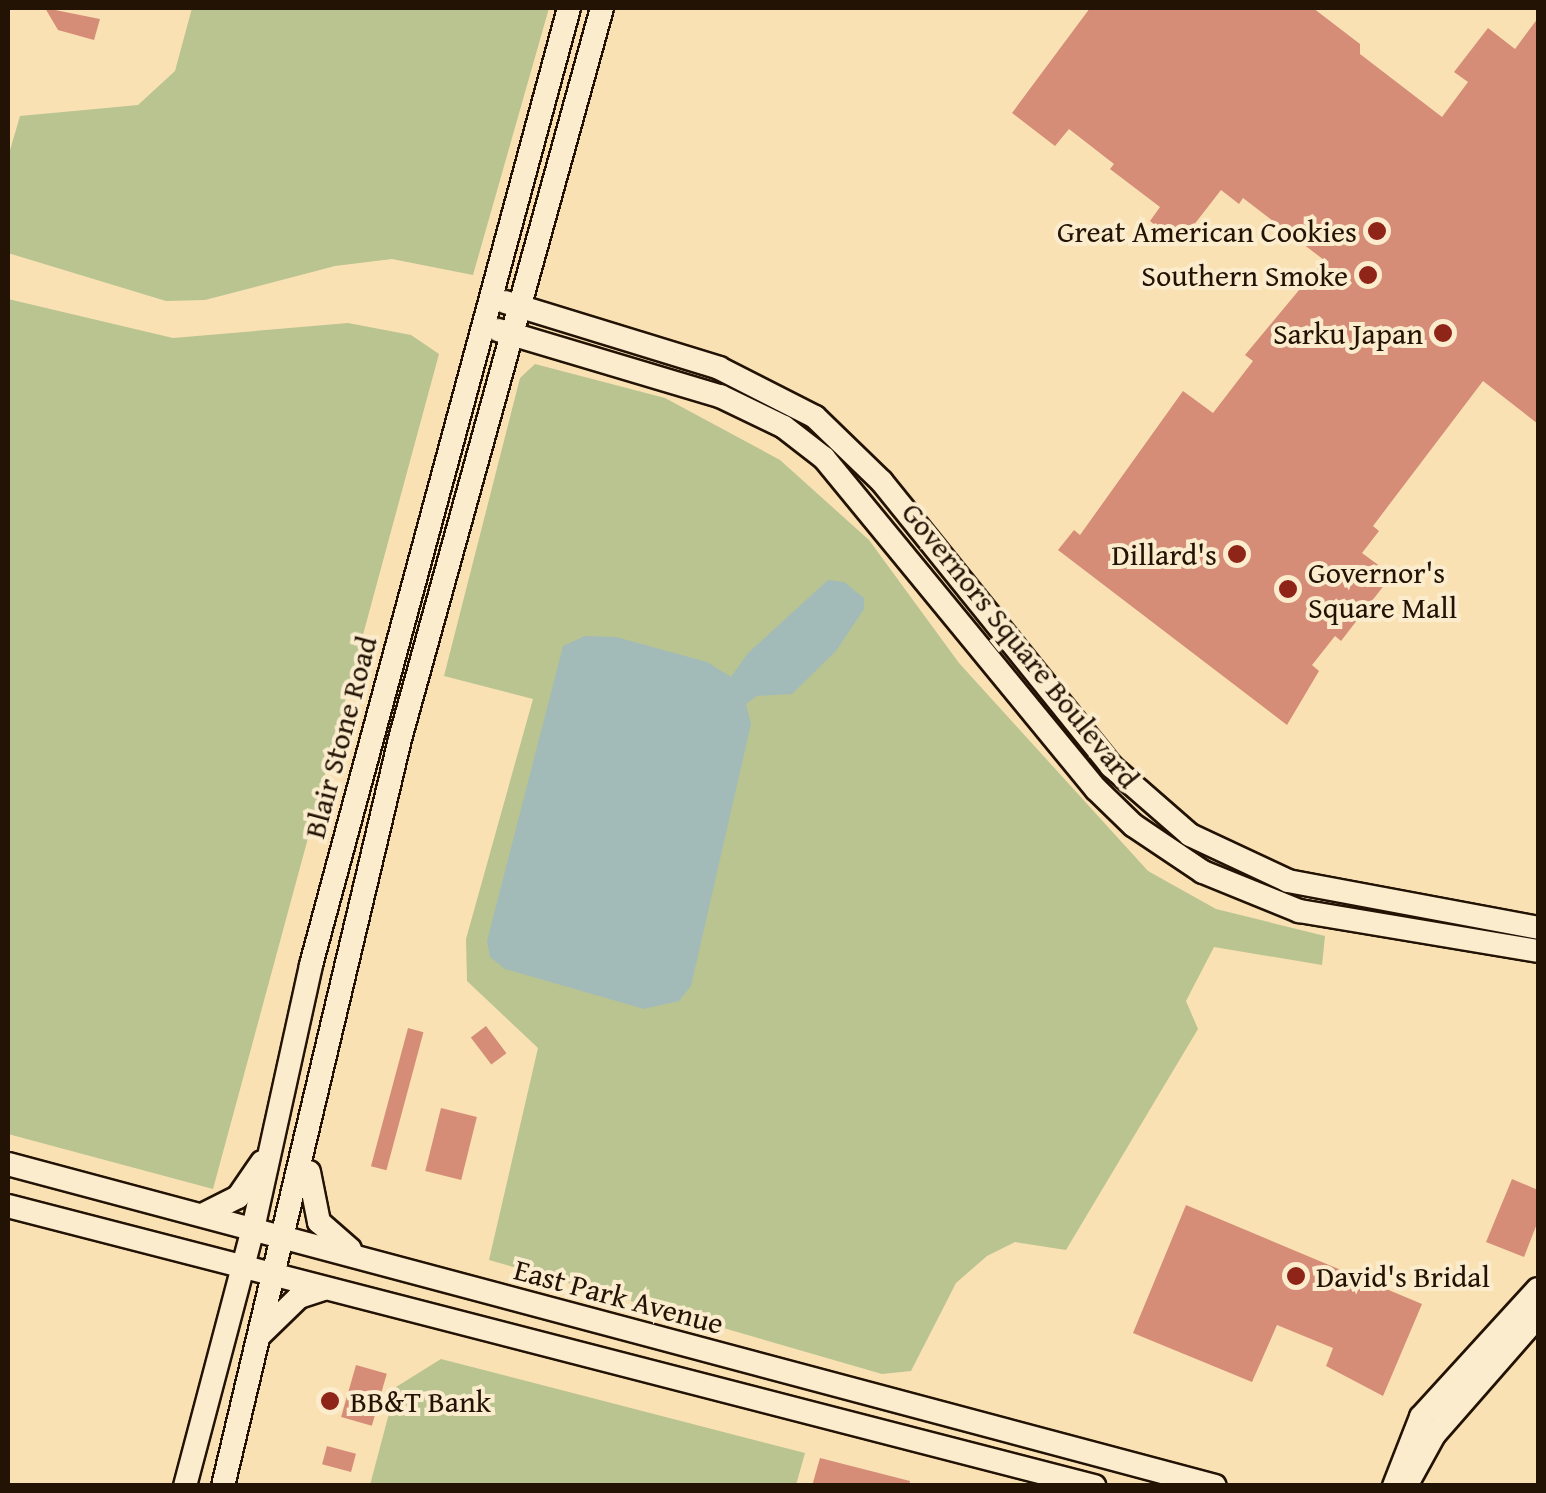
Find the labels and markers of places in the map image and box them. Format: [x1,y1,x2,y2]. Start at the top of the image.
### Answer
place label: Great American Cookies [1057,213,1357,249]
marker: Great American Cookies [1366,220,1388,242]
place label: Southern Smoke [1141,257,1348,293]
marker: Southern Smoke [1357,264,1379,286]
place label: Sarku Japan [1273,315,1423,351]
marker: Sarku Japan [1432,322,1454,344]
place label: Dillard's [1112,536,1217,572]
marker: Dillard's [1226,543,1248,565]
place label: Governor's Square Mall [1308,554,1457,624]
marker: Governor's Square Mall [1277,578,1299,600]
place label: David's Bridal [1316,1258,1490,1294]
marker: David's Bridal [1285,1265,1307,1287]
place label: BB&T Bank [350,1383,491,1419]
marker: BB&T Bank [319,1390,341,1412]

